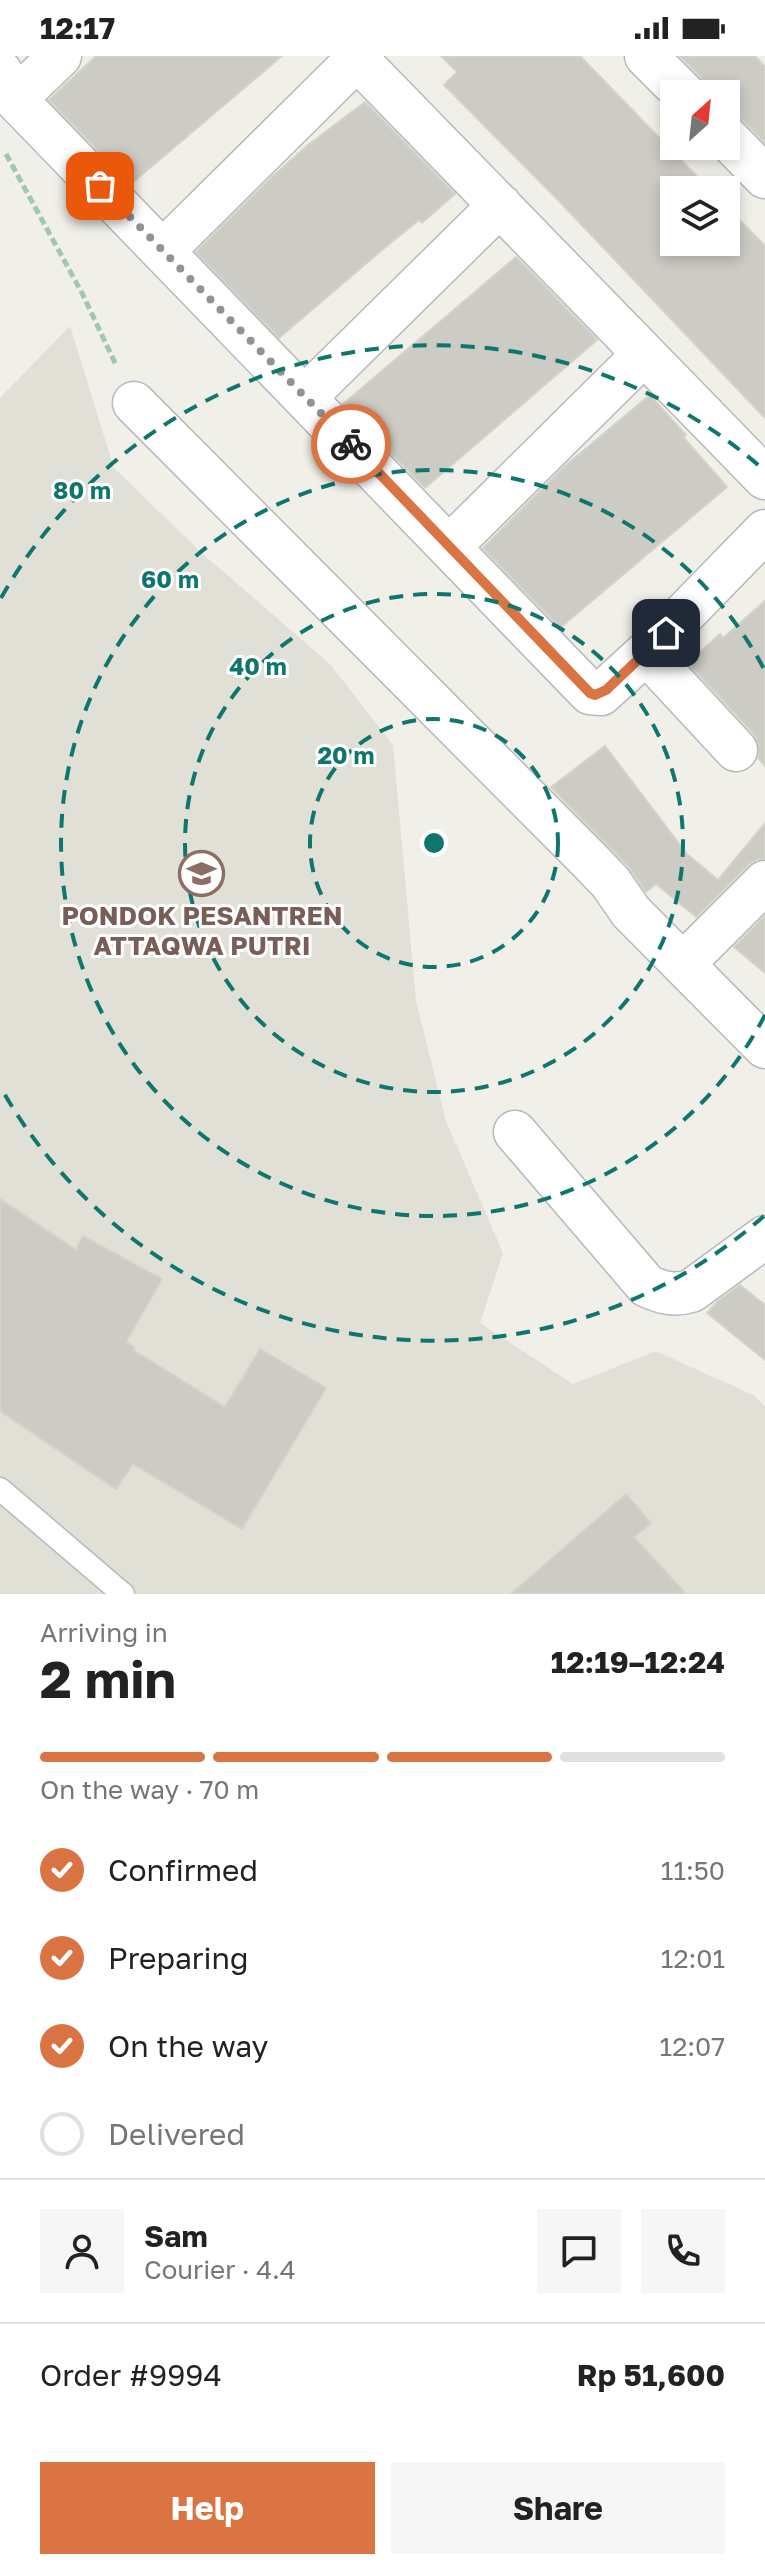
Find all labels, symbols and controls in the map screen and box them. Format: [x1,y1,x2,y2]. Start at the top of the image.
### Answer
text: 12:17 [40,10,115,46]
north arrow [660,80,740,160]
map controls [660,80,740,256]
pin [66,152,134,220]
icon: bag [78,164,122,208]
button: layers [660,176,740,256]
courier [311,404,391,484]
icon: bike [329,422,373,466]
text: 80 m [53,475,111,504]
text: 60 m [141,564,199,593]
pin [632,599,700,667]
icon: home [644,611,688,655]
text: 40 m [229,651,287,680]
text: 20 m [317,740,375,769]
centre of rings [420,829,448,857]
school or university icon: PONDOK PESANTREN ATTAQWA PUTRI [178,849,226,897]
place label: PONDOK PESANTREN ATTAQWA PUTRI [61,900,343,961]
text: Arriving in [40,1617,168,1648]
text: 12:19–12:24 [551,1644,725,1680]
text: 2 min [40,1647,176,1709]
text: On the way · 70 m [40,1774,259,1805]
icon: check [40,1848,84,1892]
text: Confirmed [108,1852,258,1888]
text: 11:50 [661,1855,725,1886]
icon: check [40,1936,84,1980]
text: Preparing [108,1940,249,1976]
text: 12:01 [661,1943,725,1974]
icon: check [40,2024,84,2068]
text: On the way [108,2028,268,2064]
text: 12:07 [660,2031,725,2062]
text: Delivered [108,2116,245,2152]
button: person [40,2209,124,2293]
button: chat [537,2209,621,2293]
button: phone [641,2209,725,2293]
text: Sam [144,2218,208,2254]
text: Courier · 4.4 [144,2254,296,2285]
text: Order #9994 [40,2357,222,2393]
text: Rp 51,600 [577,2357,725,2393]
button: Help [40,2462,375,2554]
button: Share [391,2462,725,2554]

